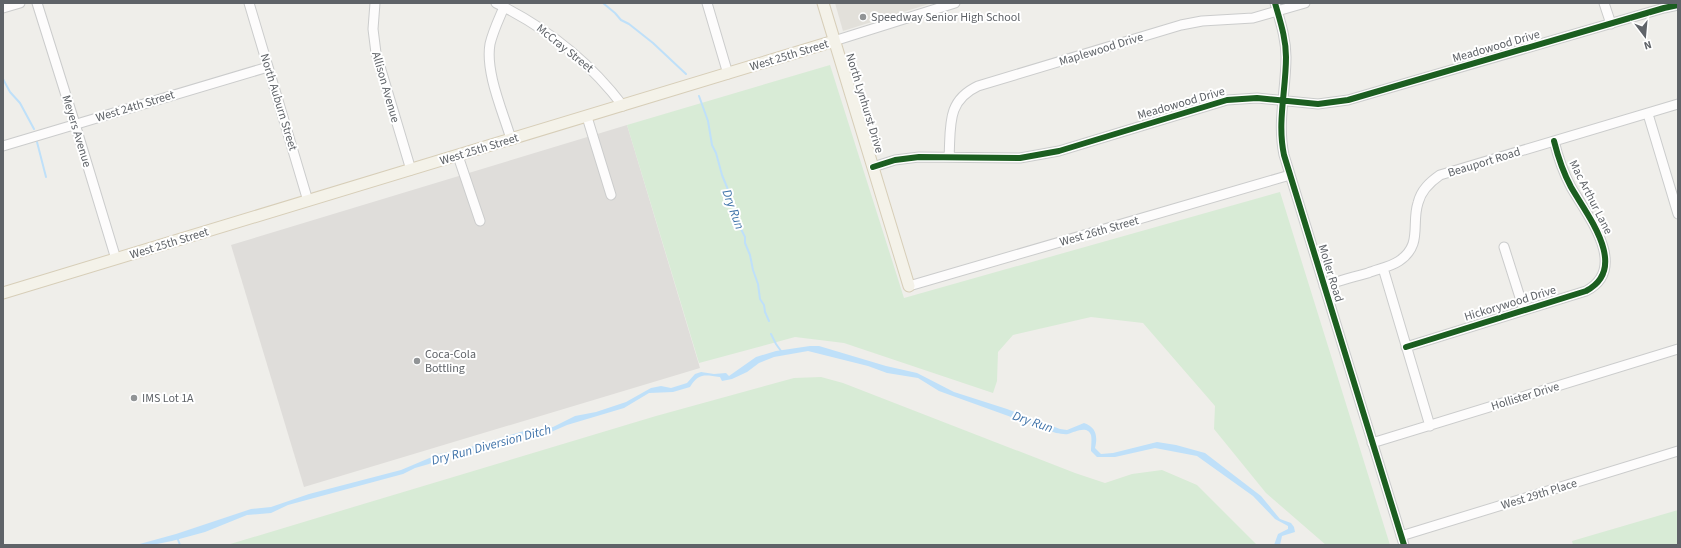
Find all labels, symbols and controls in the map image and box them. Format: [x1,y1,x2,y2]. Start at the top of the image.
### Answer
place label: Speedway Senior High School [871,9,1020,26]
marker: Speedway Senior High School [858,12,868,22]
north arrow [1625,16,1665,56]
street label: McCray Street [533,20,597,77]
street label: Meadowood Drive [1450,26,1542,67]
street label: Maplewood Drive [1057,29,1145,70]
street label: West 25th Street [748,35,831,76]
text: N [1642,37,1653,53]
street label: Allison Avenue [367,50,404,125]
street label: North Auburn Street [256,51,301,153]
street label: North Lynhurst Drive [841,51,888,155]
street label: Meadowood Drive [1135,83,1227,124]
street label: West 24th Street [94,86,177,127]
street label: Meyers Avenue [57,93,96,169]
street label: West 25th Street [438,129,521,170]
street label: Beauport Road [1446,143,1522,182]
street label: Mac Arthur Lane [1565,157,1617,237]
water label: Dry Run [718,187,749,232]
street label: West 26th Street [1058,212,1141,251]
street label: West 25th Street [128,223,211,264]
street label: Moller Road [1314,242,1347,304]
street label: Hickorywood Drive [1462,281,1558,326]
place label: Coca-Cola Bottling [425,346,476,377]
marker: Coca-Cola Bottling [412,356,422,366]
street label: Hollister Drive [1489,378,1561,415]
place label: IMS Lot 1A [142,390,194,407]
marker: IMS Lot 1A [129,393,139,403]
water label: Dry Run [1010,407,1055,437]
water label: Dry Run Diversion Ditch [430,420,553,470]
street label: West 29th Place [1499,475,1579,514]

